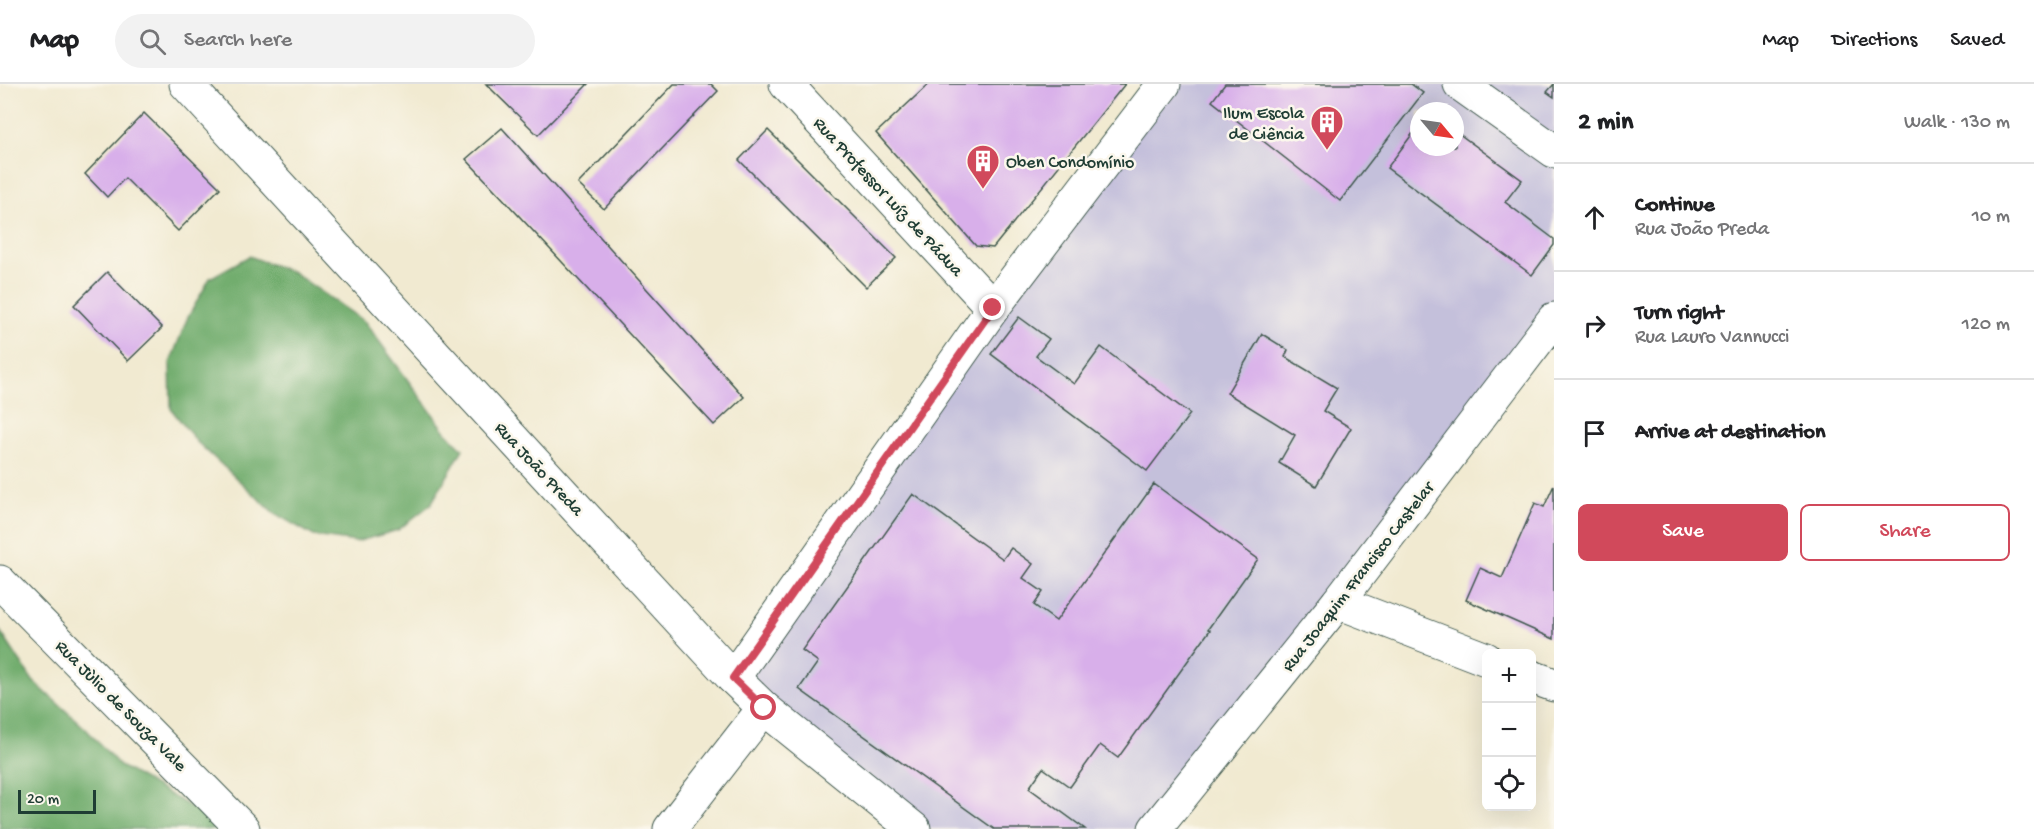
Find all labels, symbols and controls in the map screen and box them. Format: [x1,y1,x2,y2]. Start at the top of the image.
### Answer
search box [115,14,535,68]
text: Map [30,25,79,58]
icon: search [136,25,169,58]
text: Search here [184,28,292,54]
text: Map [1762,29,1799,54]
text: Directions [1832,29,1917,54]
text: Saved [1950,29,2004,54]
north arrow [1410,102,1464,156]
place label: Ilum Escola de Ciência [1223,104,1305,146]
building icon: Ilum Escola de Ciência [1309,104,1345,151]
text: 2 min [1578,108,1633,139]
text: Walk · 130 m [1904,112,2010,135]
street label: Rua Professor Luíz de Pádua [808,114,967,282]
building icon: Oben Condomínio [965,143,1001,190]
place label: Oben Condomínio [1006,153,1134,174]
text: Continue [1635,193,1715,219]
icon: ahead [1578,201,1611,234]
text: 10 m [1972,206,2010,229]
text: Rua João Preda [1635,219,1769,242]
route end [979,294,1005,320]
text: Turn right [1635,301,1723,327]
icon: right [1578,309,1611,342]
text: 120 m [1962,314,2010,337]
text: Rua Lauro Vannucci [1635,327,1789,350]
icon: arrive [1578,417,1611,450]
street label: Rua João Preda [489,418,588,522]
text: Arrive at destination [1635,420,1825,446]
street label: Rua Joaquim Francisco Castelar [1278,477,1441,677]
button: Save [1578,504,1788,561]
button: Share [1800,504,2010,561]
street label: Rua Jùlio de Souza Vale [50,637,191,777]
map controls [1482,649,1536,811]
button: + [1482,649,1536,703]
route start [750,694,776,720]
button: − [1482,703,1536,757]
button: locate [1482,757,1536,811]
scale bar [18,787,96,814]
text: 20 m [27,791,59,810]

